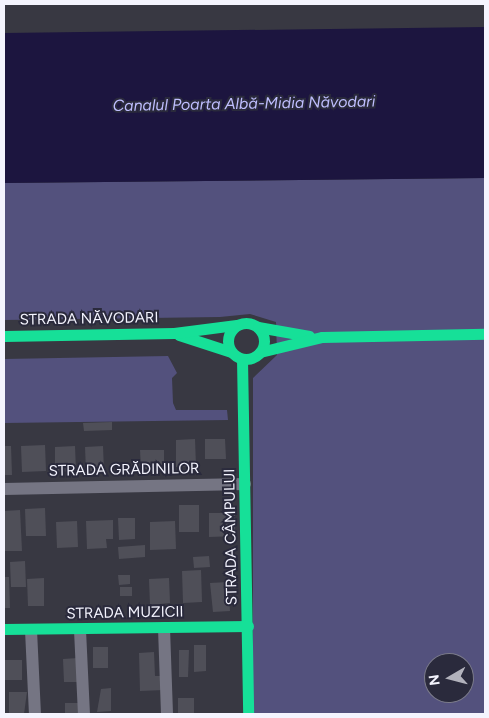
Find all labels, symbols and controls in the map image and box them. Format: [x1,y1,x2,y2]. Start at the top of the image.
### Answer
water label: Canalul Poarta Albă-Midia Năvodari [112,92,376,116]
street label: STRADA NĂVODARI [19,309,159,329]
street label: STRADA GRĂDINILOR [48,460,200,480]
street label: STRADA CÂMPULUI [221,469,241,605]
street label: STRADA MUZICII [66,603,184,623]
north arrow [424,653,474,703]
text: N [425,673,444,687]

